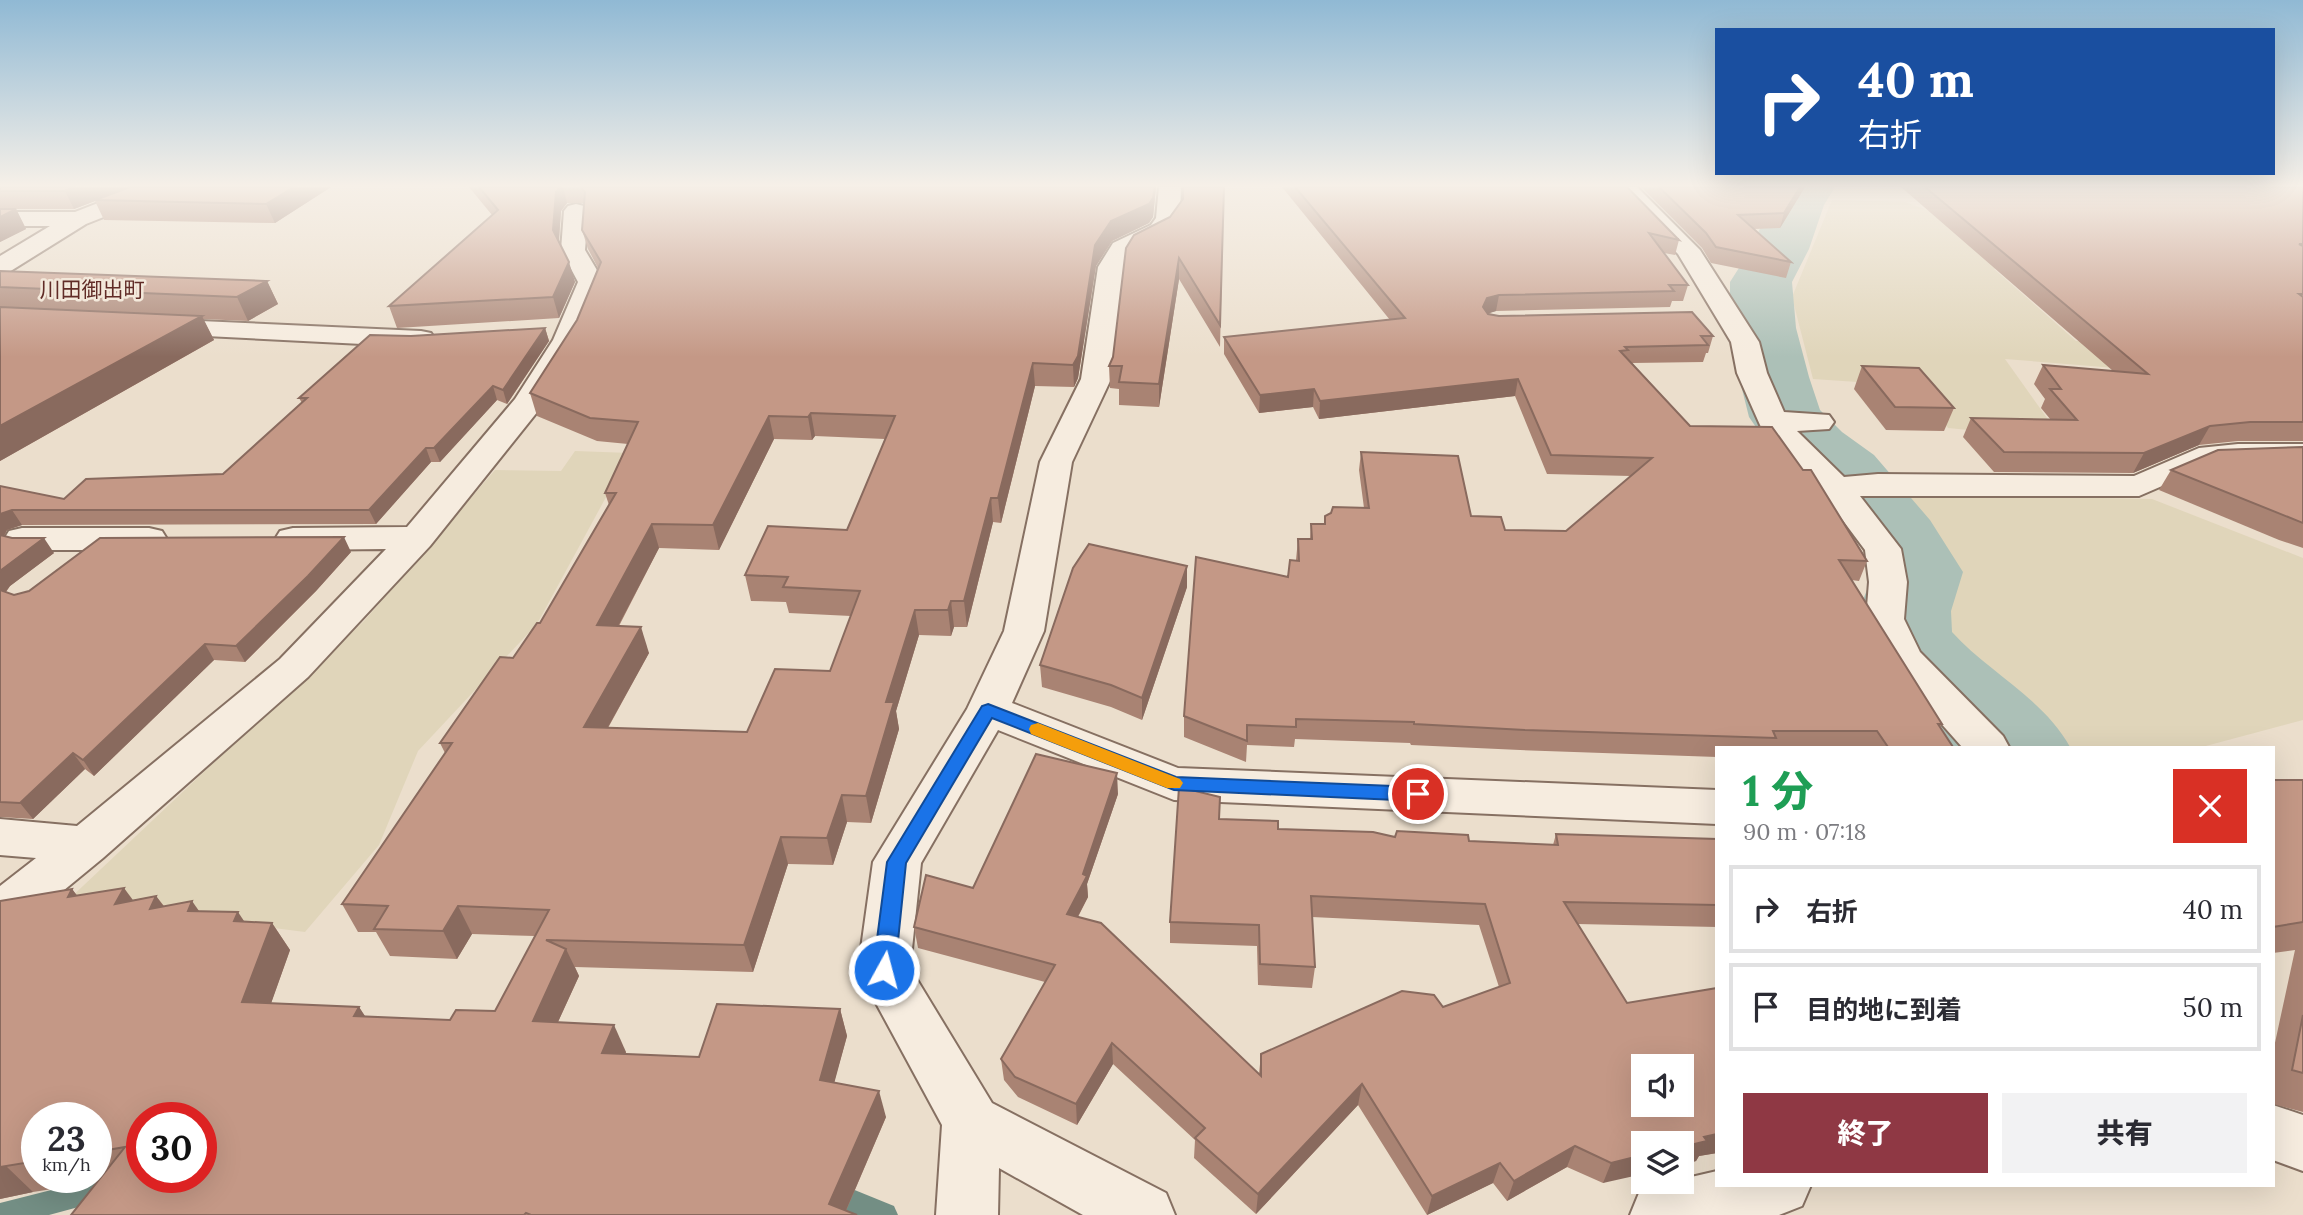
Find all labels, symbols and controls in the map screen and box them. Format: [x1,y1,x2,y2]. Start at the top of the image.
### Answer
text: 40 m [1858,48,1974,110]
icon: right [1743,56,1834,147]
text: 右折 [1858,114,1922,155]
district label: 川田御出町 [40,276,145,303]
pin [1388,764,1448,824]
text: 1 分 [1743,764,1813,818]
button: close [2173,769,2247,843]
icon: arrive [1399,775,1437,813]
text: 90 m · 07:18 [1743,817,1866,846]
icon: right [1747,890,1785,928]
text: 40 m [2183,893,2243,926]
text: 右折 [1806,895,1858,928]
position arrow [847,933,921,1007]
icon: arrive [1747,988,1785,1026]
text: 50 m [2183,991,2243,1024]
text: 目的地に到着 [1806,993,1962,1026]
map controls [1631,1054,1694,1194]
button: sound [1631,1054,1694,1117]
button: 終了 [1743,1093,1988,1173]
button: 共有 [2002,1093,2247,1173]
speed limit sign: 30 [126,1102,217,1193]
text: 23 [47,1116,86,1161]
button: layers [1631,1131,1694,1194]
text: km/h [42,1153,91,1176]

